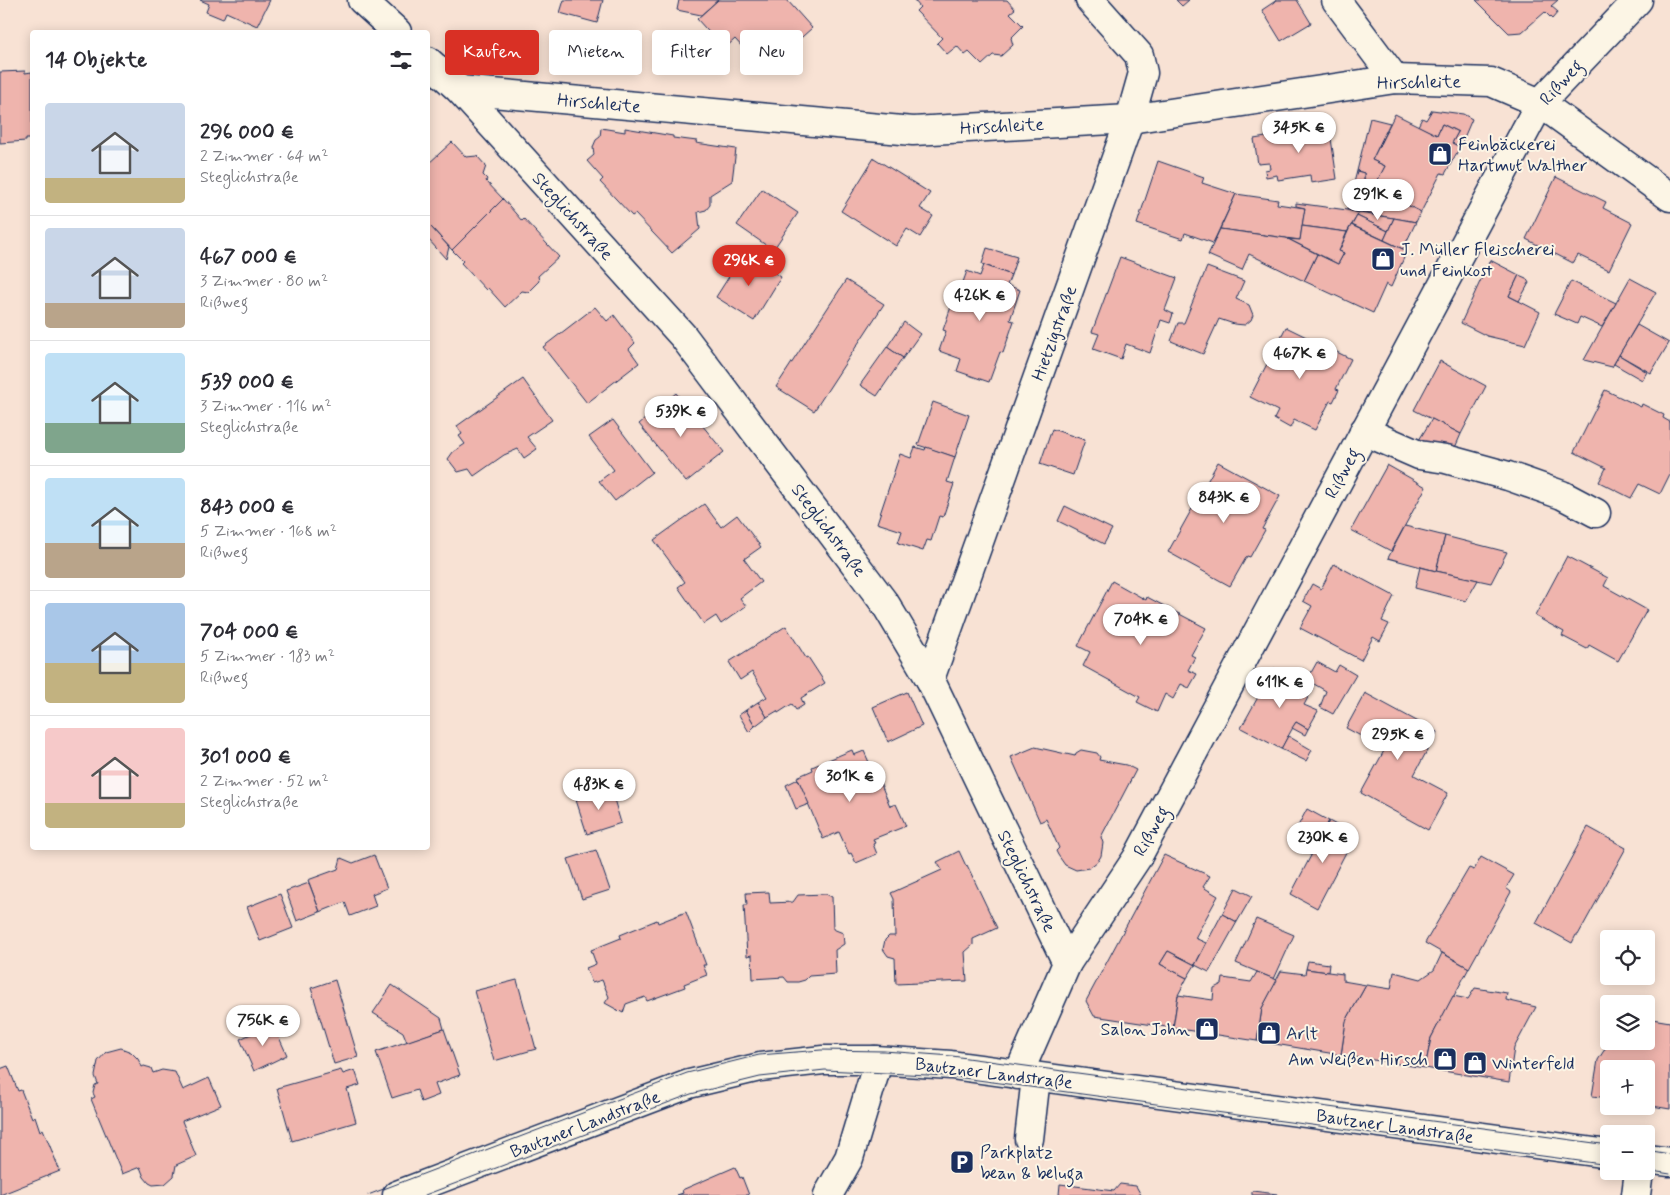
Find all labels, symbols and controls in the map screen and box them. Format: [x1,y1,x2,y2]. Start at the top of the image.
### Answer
chip: Kaufen [445,30,539,75]
chip: Mieten [549,30,642,75]
chip: Filter [652,30,730,75]
chip: Neu [740,30,803,75]
text: 14 Objekte [45,46,147,74]
icon: filters [387,46,415,74]
street label: Rißweg [1535,55,1590,112]
street label: Hirschleite [1377,70,1461,96]
street label: Hirschleite [556,88,642,120]
pin: 345K € [1258,112,1340,154]
street label: Hirschleite [959,113,1045,141]
text: 345K € [1273,117,1325,138]
text: 296 000 € [200,118,294,146]
icon: home [85,123,145,183]
place label: Feinbäckerei Hartmut Walther [1458,133,1588,178]
shop icon: Feinbäckerei Hartmut Walther [1427,141,1453,167]
text: 2 Zimmer · 64 m² [200,146,328,167]
text: Steglichstraße [200,167,299,188]
street label: Steglichstraße [525,167,618,267]
pin: 291K € [1337,178,1419,221]
text: 291K € [1353,184,1403,205]
place label: J. Müller Fleischerei und Feinkost [1400,238,1554,283]
text: 467 000 € [200,243,297,271]
pin: 296K € [708,244,790,287]
shop icon: J. Müller Fleischerei und Feinkost [1370,246,1396,272]
icon: home [85,248,145,308]
text: 296K € [723,250,775,271]
text: 3 Zimmer · 80 m² [200,271,328,292]
pin: 426K € [939,280,1021,322]
street label: Hietzigstraße [1027,282,1083,384]
text: 426K € [954,285,1006,306]
text: Rißweg [200,292,248,313]
pin: 467K € [1259,338,1341,380]
text: 467K € [1273,343,1327,364]
text: 539 000 € [200,368,294,396]
icon: home [85,373,145,433]
text: 3 Zimmer · 116 m² [200,396,332,417]
pin: 539K € [640,396,722,438]
text: 539K € [656,401,706,422]
text: Steglichstraße [200,417,299,438]
street label: Rißweg [1320,444,1368,504]
street label: Steglichstraße [784,479,871,583]
pin: 843K € [1183,482,1265,524]
text: 843K € [1198,487,1250,508]
text: 843 000 € [200,493,295,521]
icon: home [85,498,145,558]
text: 5 Zimmer · 168 m² [200,521,337,542]
text: Rißweg [200,542,248,563]
pin: 704K € [1100,604,1182,646]
text: 704K € [1114,609,1168,630]
text: 704 000 € [200,618,299,646]
icon: home [85,623,145,683]
text: 5 Zimmer · 183 m² [200,646,335,667]
pin: 611K € [1239,666,1321,709]
text: Rißweg [200,667,248,688]
text: 611K € [1256,672,1304,693]
pin: 295K € [1357,718,1439,761]
text: 295K € [1372,724,1424,745]
text: 301 000 € [200,743,291,771]
icon: home [85,748,145,808]
pin: 301K € [809,760,891,803]
text: 301K € [826,766,874,787]
pin: 483K € [558,768,640,811]
text: 2 Zimmer · 52 m² [200,771,329,792]
text: 483K € [574,774,624,795]
text: Steglichstraße [200,792,299,813]
street label: Rißweg [1128,802,1177,862]
pin: 230K € [1282,822,1364,864]
street label: Steglichstraße [990,826,1061,937]
text: 230K € [1298,827,1348,848]
map controls [1600,930,1655,1180]
button: locate [1600,930,1655,985]
button: layers [1600,995,1655,1050]
pin: 756K € [222,1004,304,1047]
text: 756K € [237,1010,289,1031]
shop icon: Salon John [1194,1016,1220,1042]
place label: Salon John [1100,1018,1190,1042]
shop icon: Arlt [1256,1020,1282,1046]
place label: Arlt [1286,1022,1318,1046]
shop icon: Am Weißen Hirsch [1432,1046,1458,1072]
place label: Am Weißen Hirsch [1288,1048,1428,1072]
shop icon: Winterfeld [1462,1050,1488,1076]
street label: Bautzner Landstraße [914,1052,1074,1096]
place label: Winterfeld [1492,1052,1574,1076]
button: + [1600,1060,1655,1115]
street label: Bautzner Landstraße [507,1085,664,1165]
street label: Bautzner Landstraße [1315,1104,1475,1150]
button: − [1600,1125,1655,1180]
place label: Parkplatz bean & beluga [980,1141,1083,1188]
parking icon: Parkplatz bean & beluga [949,1149,975,1175]

